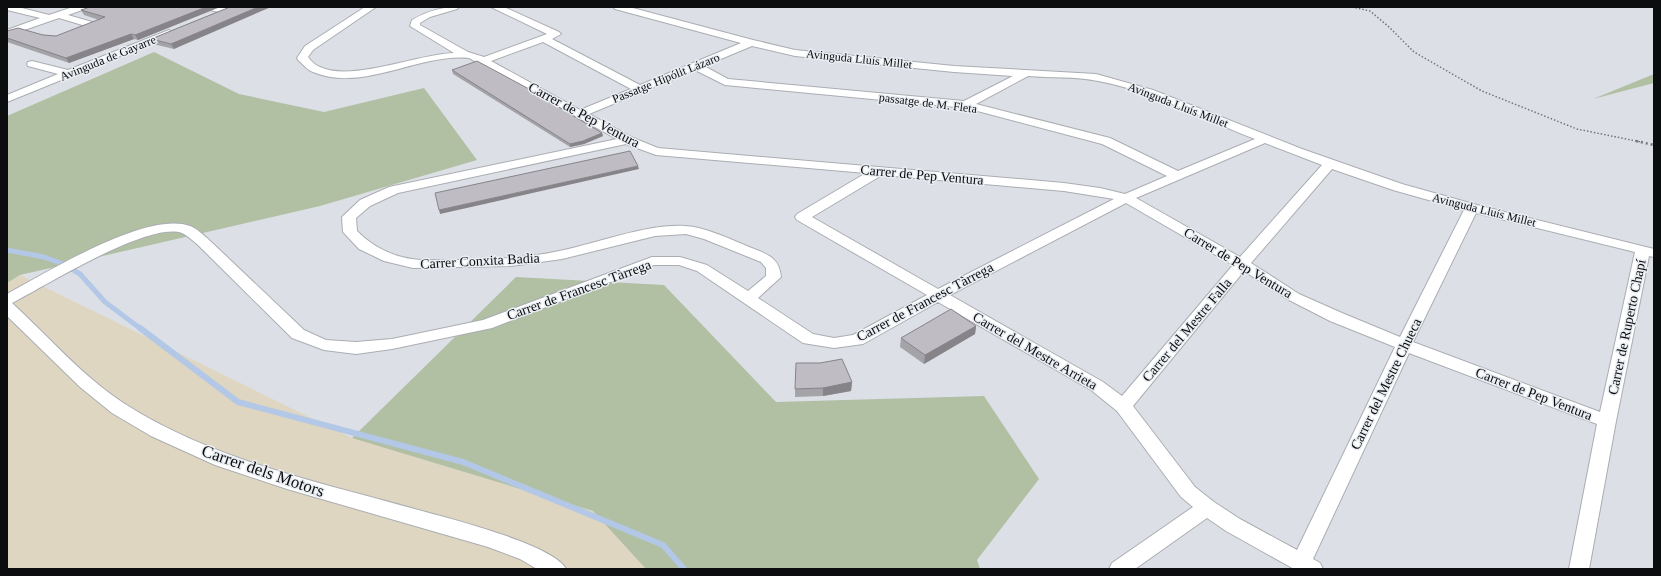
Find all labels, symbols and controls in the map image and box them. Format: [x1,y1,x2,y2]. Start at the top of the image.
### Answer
street label: Avinguda de Gayarre [58,32,158,84]
street label: Avinguda Lluís Millet [805,46,913,72]
street label: Passatge Hipólit Lázaro [610,50,722,106]
street label: Carrer de Pep Ventura [526,79,643,151]
street label: Avinguda Lluís Millet [1126,79,1231,131]
street label: passatge de M. Fleta [878,90,978,116]
street label: Carrer de Pep Ventura [860,162,985,188]
street label: Avinguda Lluís Millet [1431,190,1538,230]
street label: Carrer de Pep Ventura [1181,225,1296,302]
street label: Carrer Conxita Badia [420,250,541,272]
street label: Carrer de Francesc Tàrrega [505,257,654,323]
street label: Carrer de Ruperto Chapí [1605,258,1649,396]
street label: Carrer de Francesc Tàrrega [854,259,997,344]
street label: Carrer del Mestre Falla [1139,275,1235,385]
street label: Carrer del Mestre Arrieta [970,309,1101,393]
street label: Carrer del Mestre Chueca [1348,315,1425,452]
street label: Carrer de Pep Ventura [1474,365,1595,423]
street label: Carrer dels Motors [199,441,327,501]

